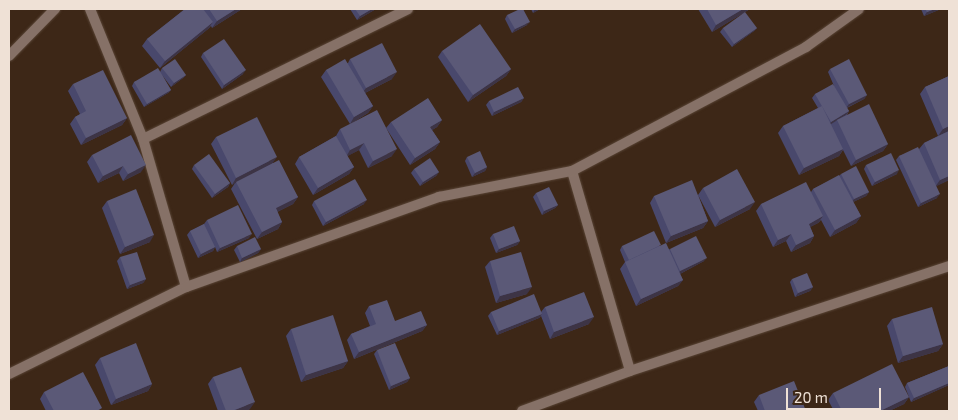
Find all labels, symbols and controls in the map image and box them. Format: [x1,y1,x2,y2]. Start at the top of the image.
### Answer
scale bar [788,378,883,410]
text: 20 m [794,388,828,406]

